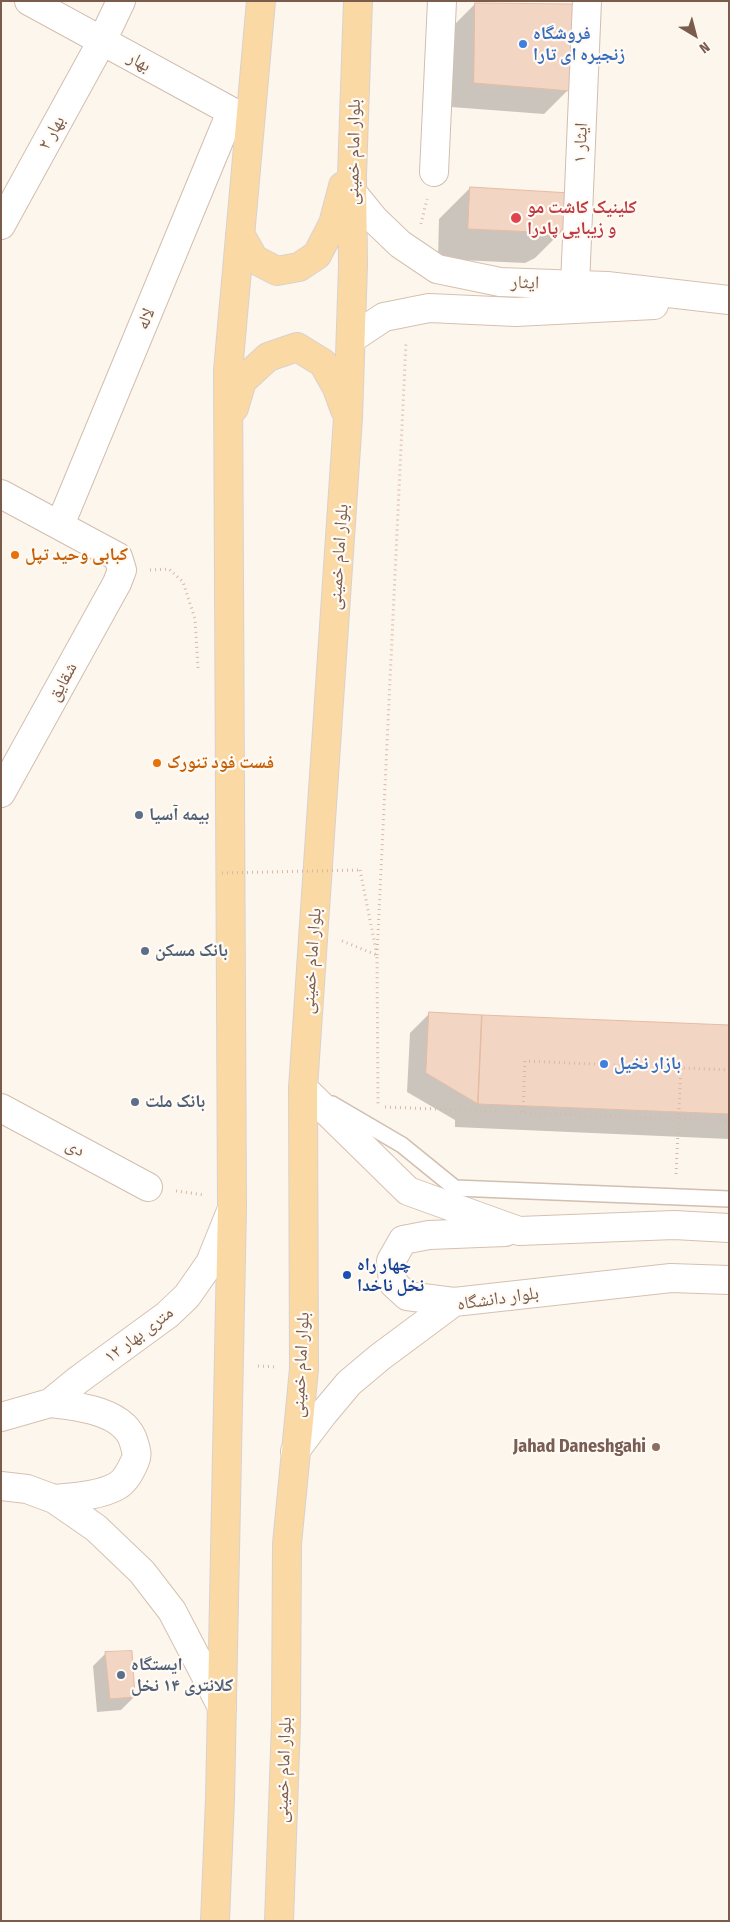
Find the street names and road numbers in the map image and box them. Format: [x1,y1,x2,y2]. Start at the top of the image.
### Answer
street label: بهار [124,47,154,77]
street label: بلوار امام خمینی [342,99,366,205]
street label: بهار ۲ [34,112,70,154]
street label: ایثار ۱ [569,122,593,164]
street label: ایثار [510,272,540,294]
street label: لاله [132,305,160,333]
street label: بلوار امام خمینی [325,503,353,611]
street label: شقایق [44,659,82,705]
street label: بلوار امام خمینی [298,907,326,1015]
street label: دی [62,1134,88,1162]
street label: بلوار دانشگاه [456,1283,540,1315]
street label: ۱۲ متری بهار [100,1302,178,1368]
street label: بلوار امام خمینی [287,1311,315,1419]
street label: بلوار امام خمینی [271,1717,297,1823]

